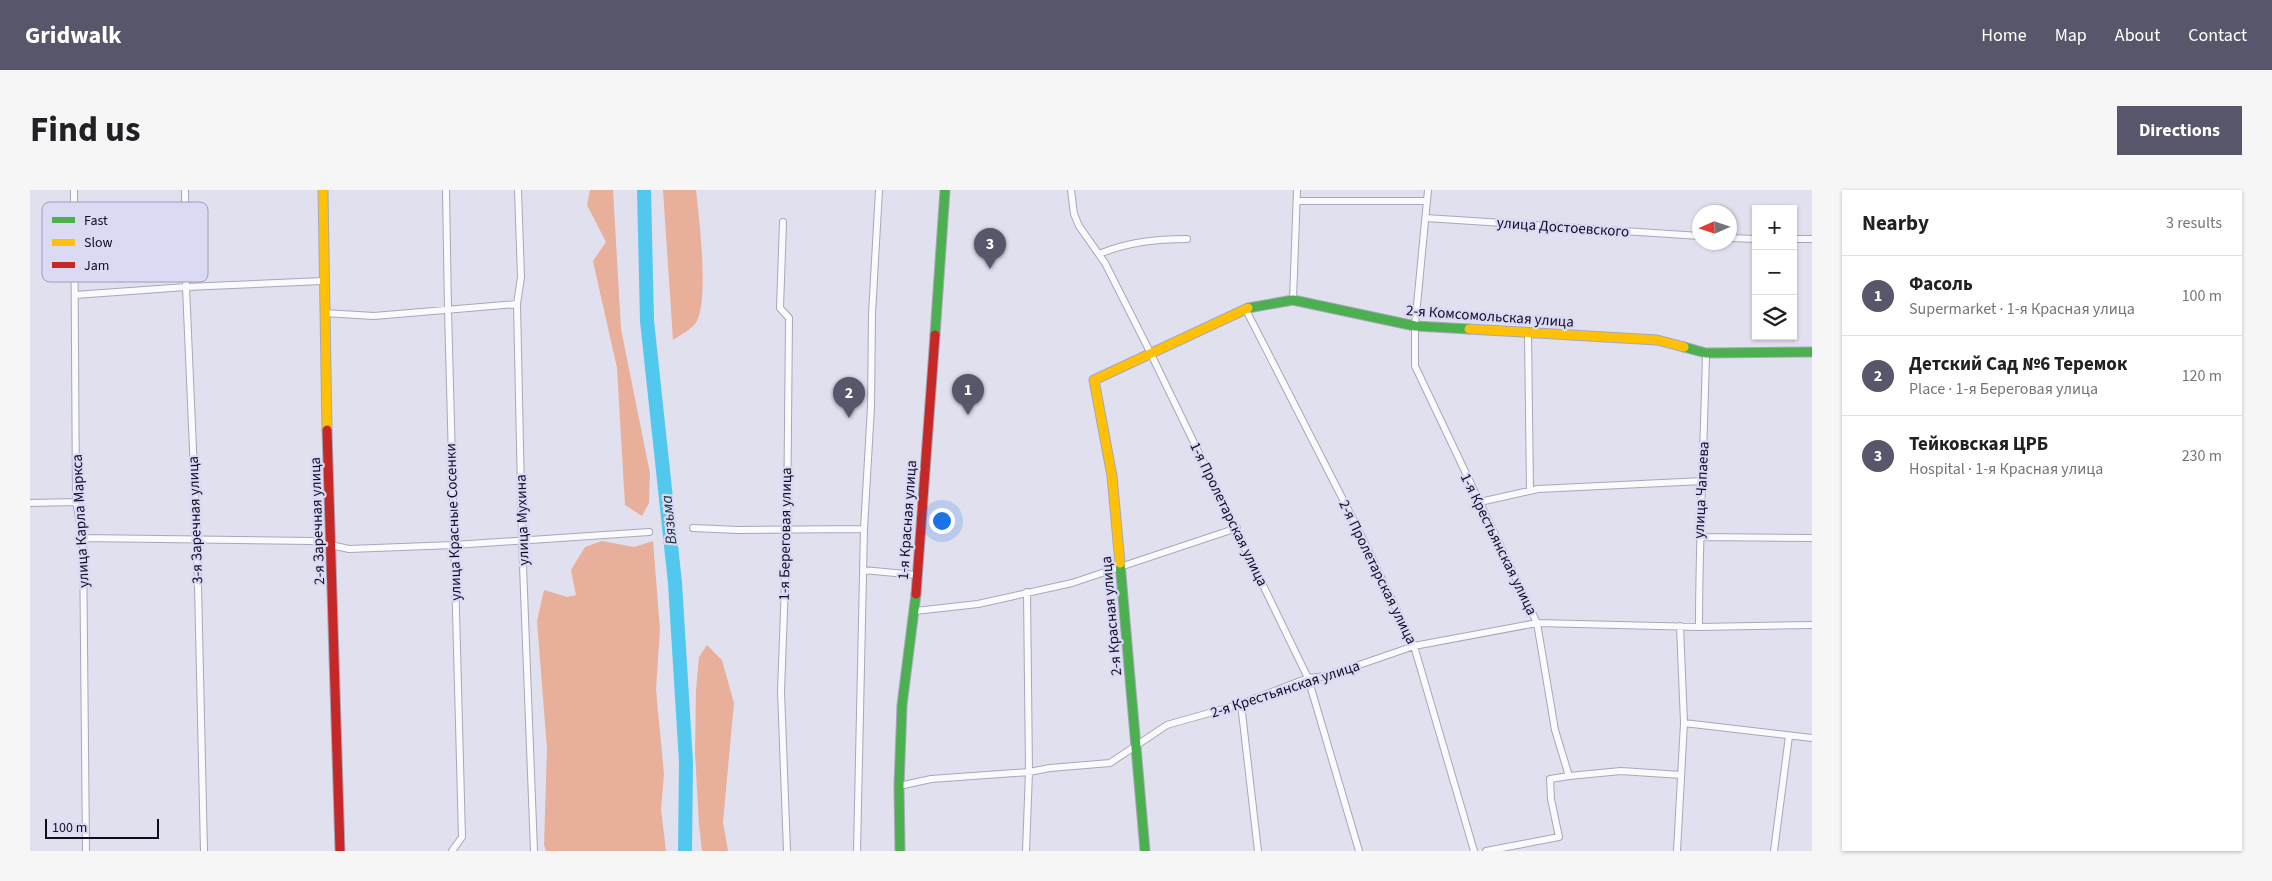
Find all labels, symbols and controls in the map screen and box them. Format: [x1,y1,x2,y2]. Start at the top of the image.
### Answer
text: Gridwalk [25,18,121,53]
text: Home [1981,23,2027,48]
text: Map [2055,23,2087,48]
text: About [2115,23,2160,48]
text: Contact [2188,23,2247,48]
text: Find us [30,105,140,155]
button: Directions [2117,106,2242,155]
legend [42,202,208,282]
north arrow [1692,205,1737,250]
map controls [1752,205,1797,340]
button: + [1752,205,1797,250]
text: Nearby [1862,208,1929,238]
text: Fast [84,211,108,231]
street label: улица Достоевского [1496,212,1630,243]
text: 3 results [2166,212,2222,234]
pin: 3 [974,228,1006,269]
text: Slow [84,233,113,253]
button: − [1752,250,1797,295]
text: Jam [84,256,109,276]
text: Фасоль [1909,271,1973,298]
text: 1 [1874,285,1882,307]
text: 100 m [2182,285,2222,307]
button: layers [1752,295,1797,340]
text: Supermarket · 1-я Красная улица [1909,298,2135,320]
street label: 2-я Комсомольская улица [1405,300,1575,333]
text: Детский Сад №6 Теремок [1909,351,2127,378]
text: 2 [1874,365,1882,387]
text: 120 m [2182,365,2222,387]
pin: 1 [952,374,984,415]
pin: 2 [833,377,865,418]
text: Place · 1-я Береговая улица [1909,378,2098,400]
text: Тейковская ЦРБ [1909,431,2048,458]
street label: 1-я Пролетарская улица [1184,438,1273,590]
street label: улица Чапаева [1688,441,1715,539]
street label: улица Красные Сосенки [440,443,467,601]
text: 3 [1874,445,1882,467]
text: 230 m [2182,445,2222,467]
street label: улица Карла Маркса [67,454,94,588]
street label: 3-я Заречная улица [183,456,208,584]
street label: 2-я Заречная улица [305,457,330,585]
text: Hospital · 1-я Красная улица [1909,458,2103,480]
street label: 1-я Красная улица [893,459,922,581]
street label: 1-я Береговая улица [774,467,797,601]
street label: 1-я Крестьянская улица [1455,470,1542,619]
street label: улица Мухина [510,474,535,566]
water label: Вязьма [655,494,683,546]
street label: 2-я Пролетарская улица [1333,496,1422,648]
your location [929,508,955,534]
street label: 2-я Красная улица [1096,555,1127,677]
street label: 2-я Крестьянская улица [1208,655,1362,724]
scale bar [45,816,159,839]
text: 100 m [52,818,87,838]

